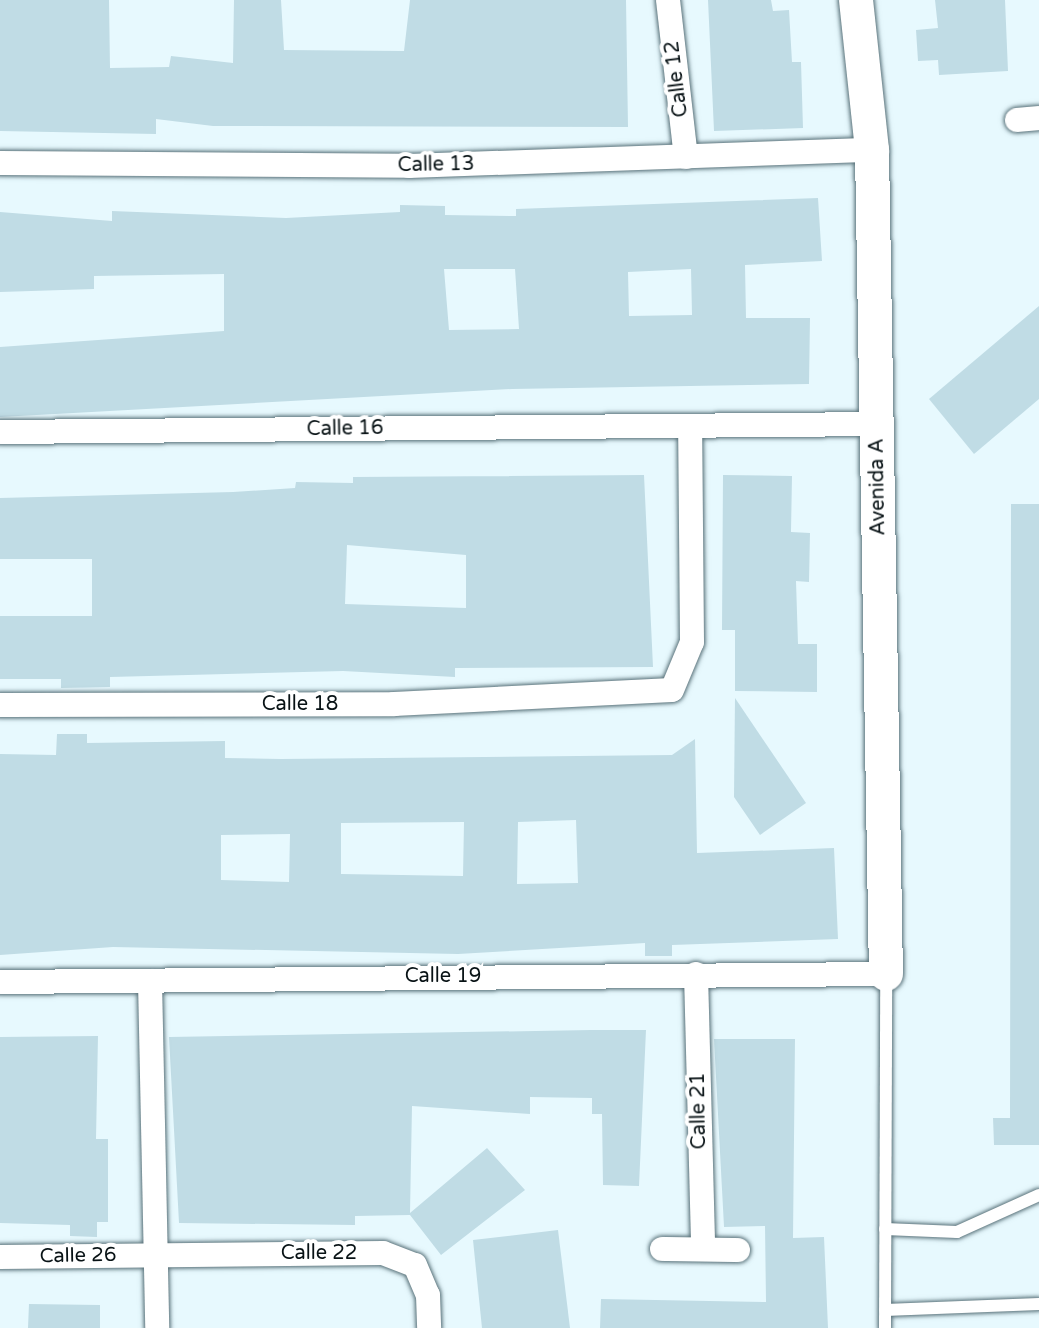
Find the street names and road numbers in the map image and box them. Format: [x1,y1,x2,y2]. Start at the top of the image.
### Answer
street label: Calle 12 [660,39,694,119]
street label: Calle 13 [397,152,475,178]
street label: Calle 16 [306,416,384,442]
street label: Avenida A [865,438,891,536]
street label: Calle 18 [262,692,338,716]
street label: Calle 19 [405,964,481,988]
street label: Calle 21 [686,1072,712,1150]
street label: Calle 22 [281,1241,357,1265]
street label: Calle 26 [39,1243,117,1269]

